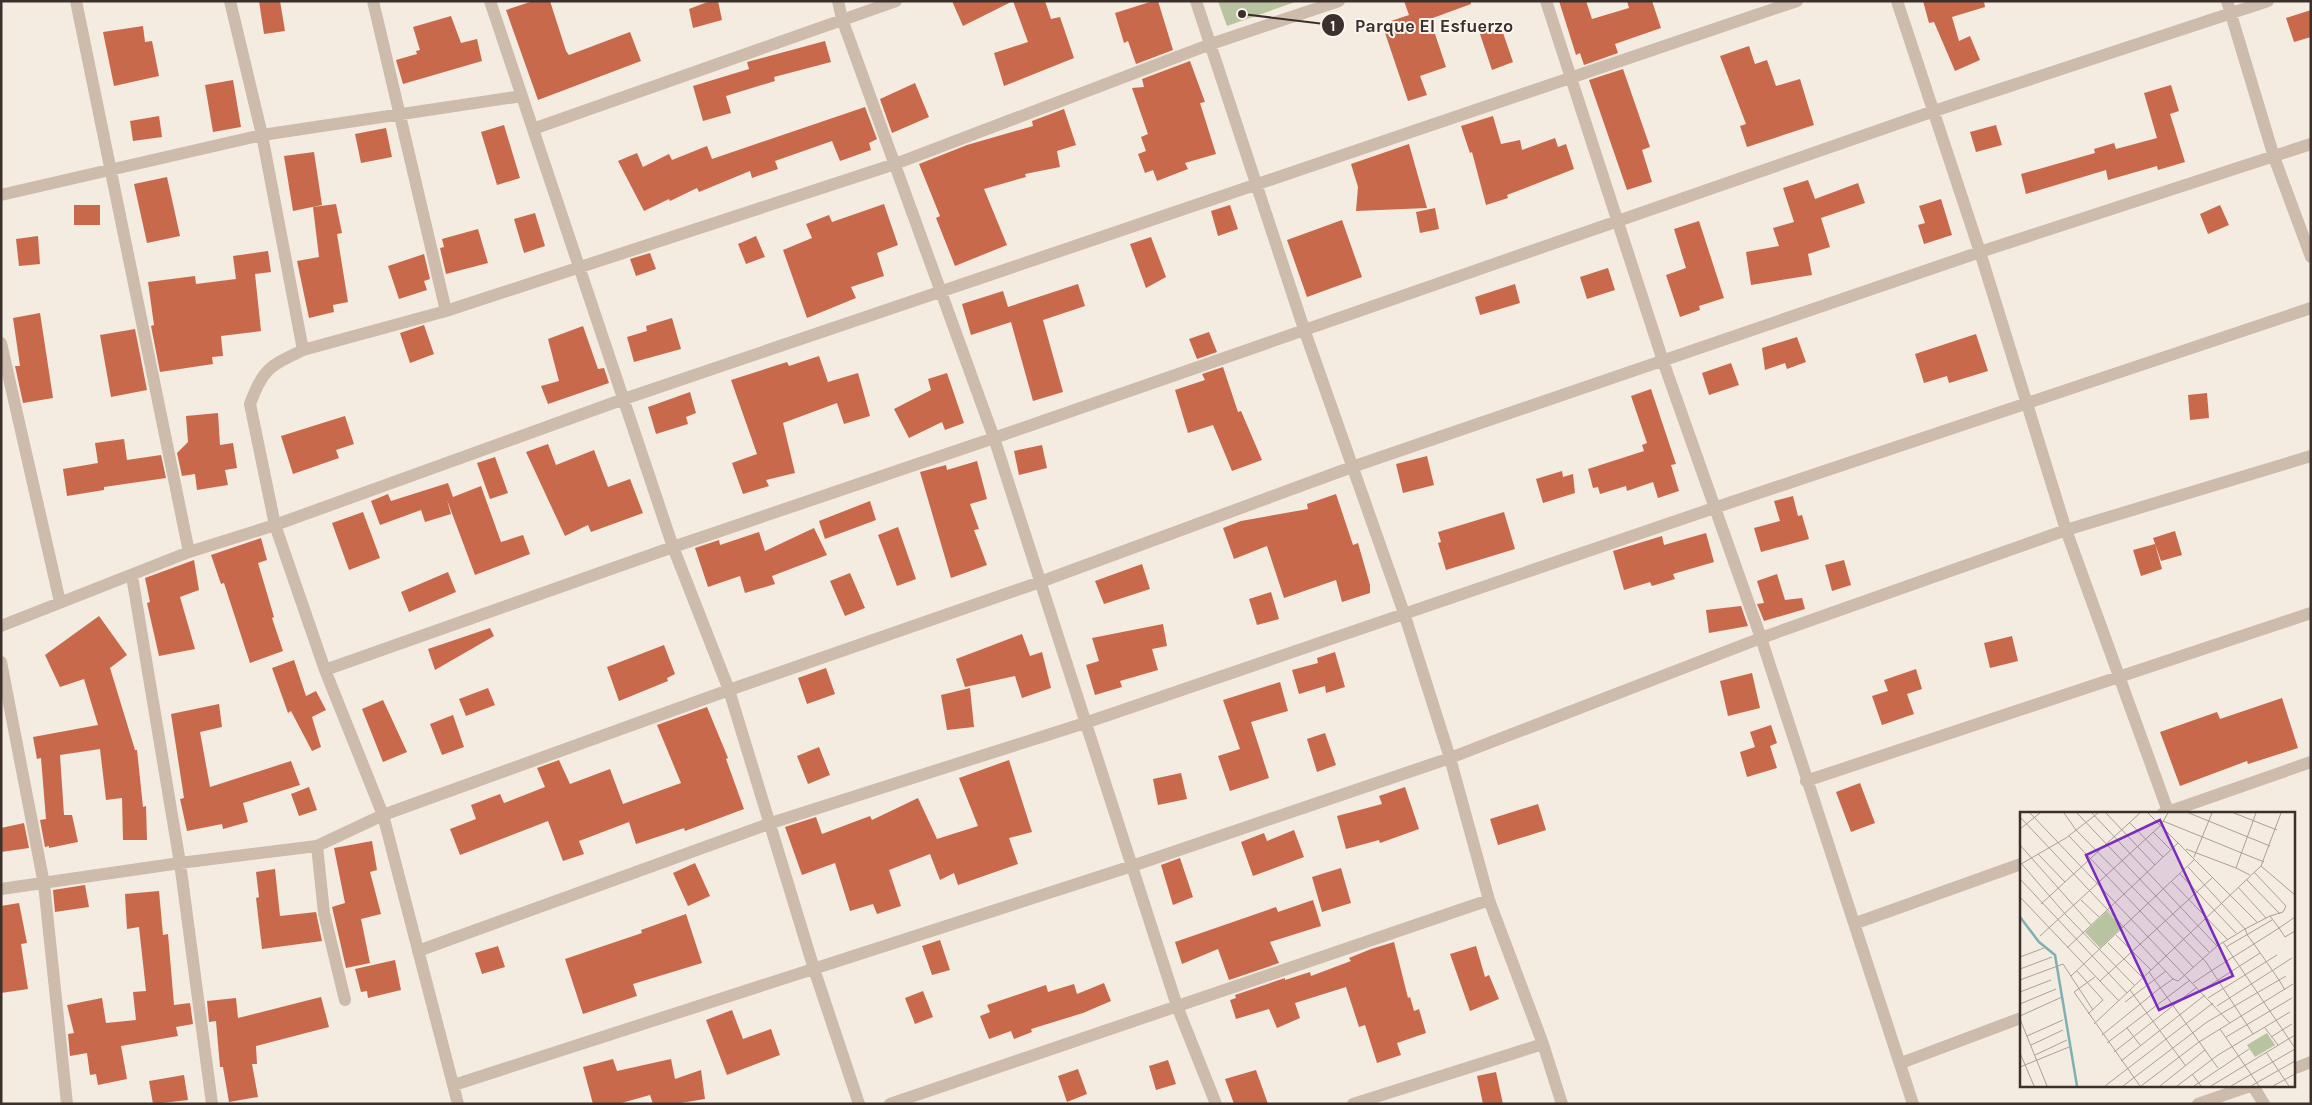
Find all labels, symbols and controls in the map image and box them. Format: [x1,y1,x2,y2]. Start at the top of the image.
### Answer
callout: Parque El Esfuerzo [1320,9,1523,42]
text: Parque El Esfuerzo [1355,15,1513,37]
text: 1 [1330,17,1336,35]
inset map [2020,812,2294,1088]

